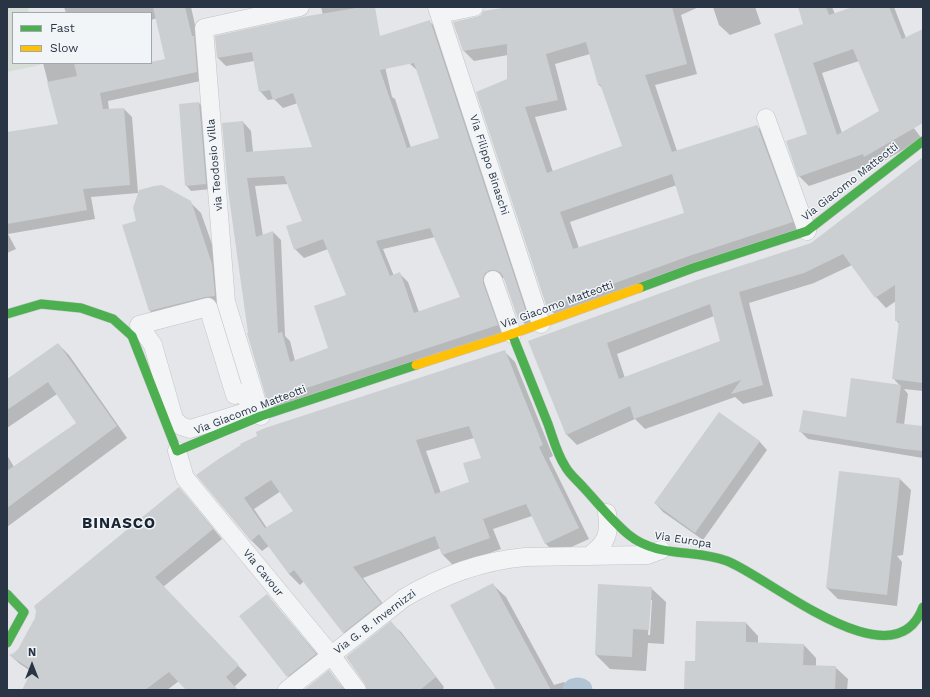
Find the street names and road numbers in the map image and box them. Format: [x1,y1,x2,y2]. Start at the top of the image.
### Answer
street label: Via Filippo Binaschi [467,113,511,217]
street label: via Teodosio Villa [204,118,226,212]
street label: Via Giacomo Matteotti [799,140,901,224]
street label: Via Giacomo Matteotti [499,278,615,332]
street label: Via Giacomo Matteotti [192,383,308,437]
street label: Via Europa [653,529,713,551]
street label: Via Cavour [240,547,286,599]
street label: Via G. B. Invernizzi [331,587,419,657]

